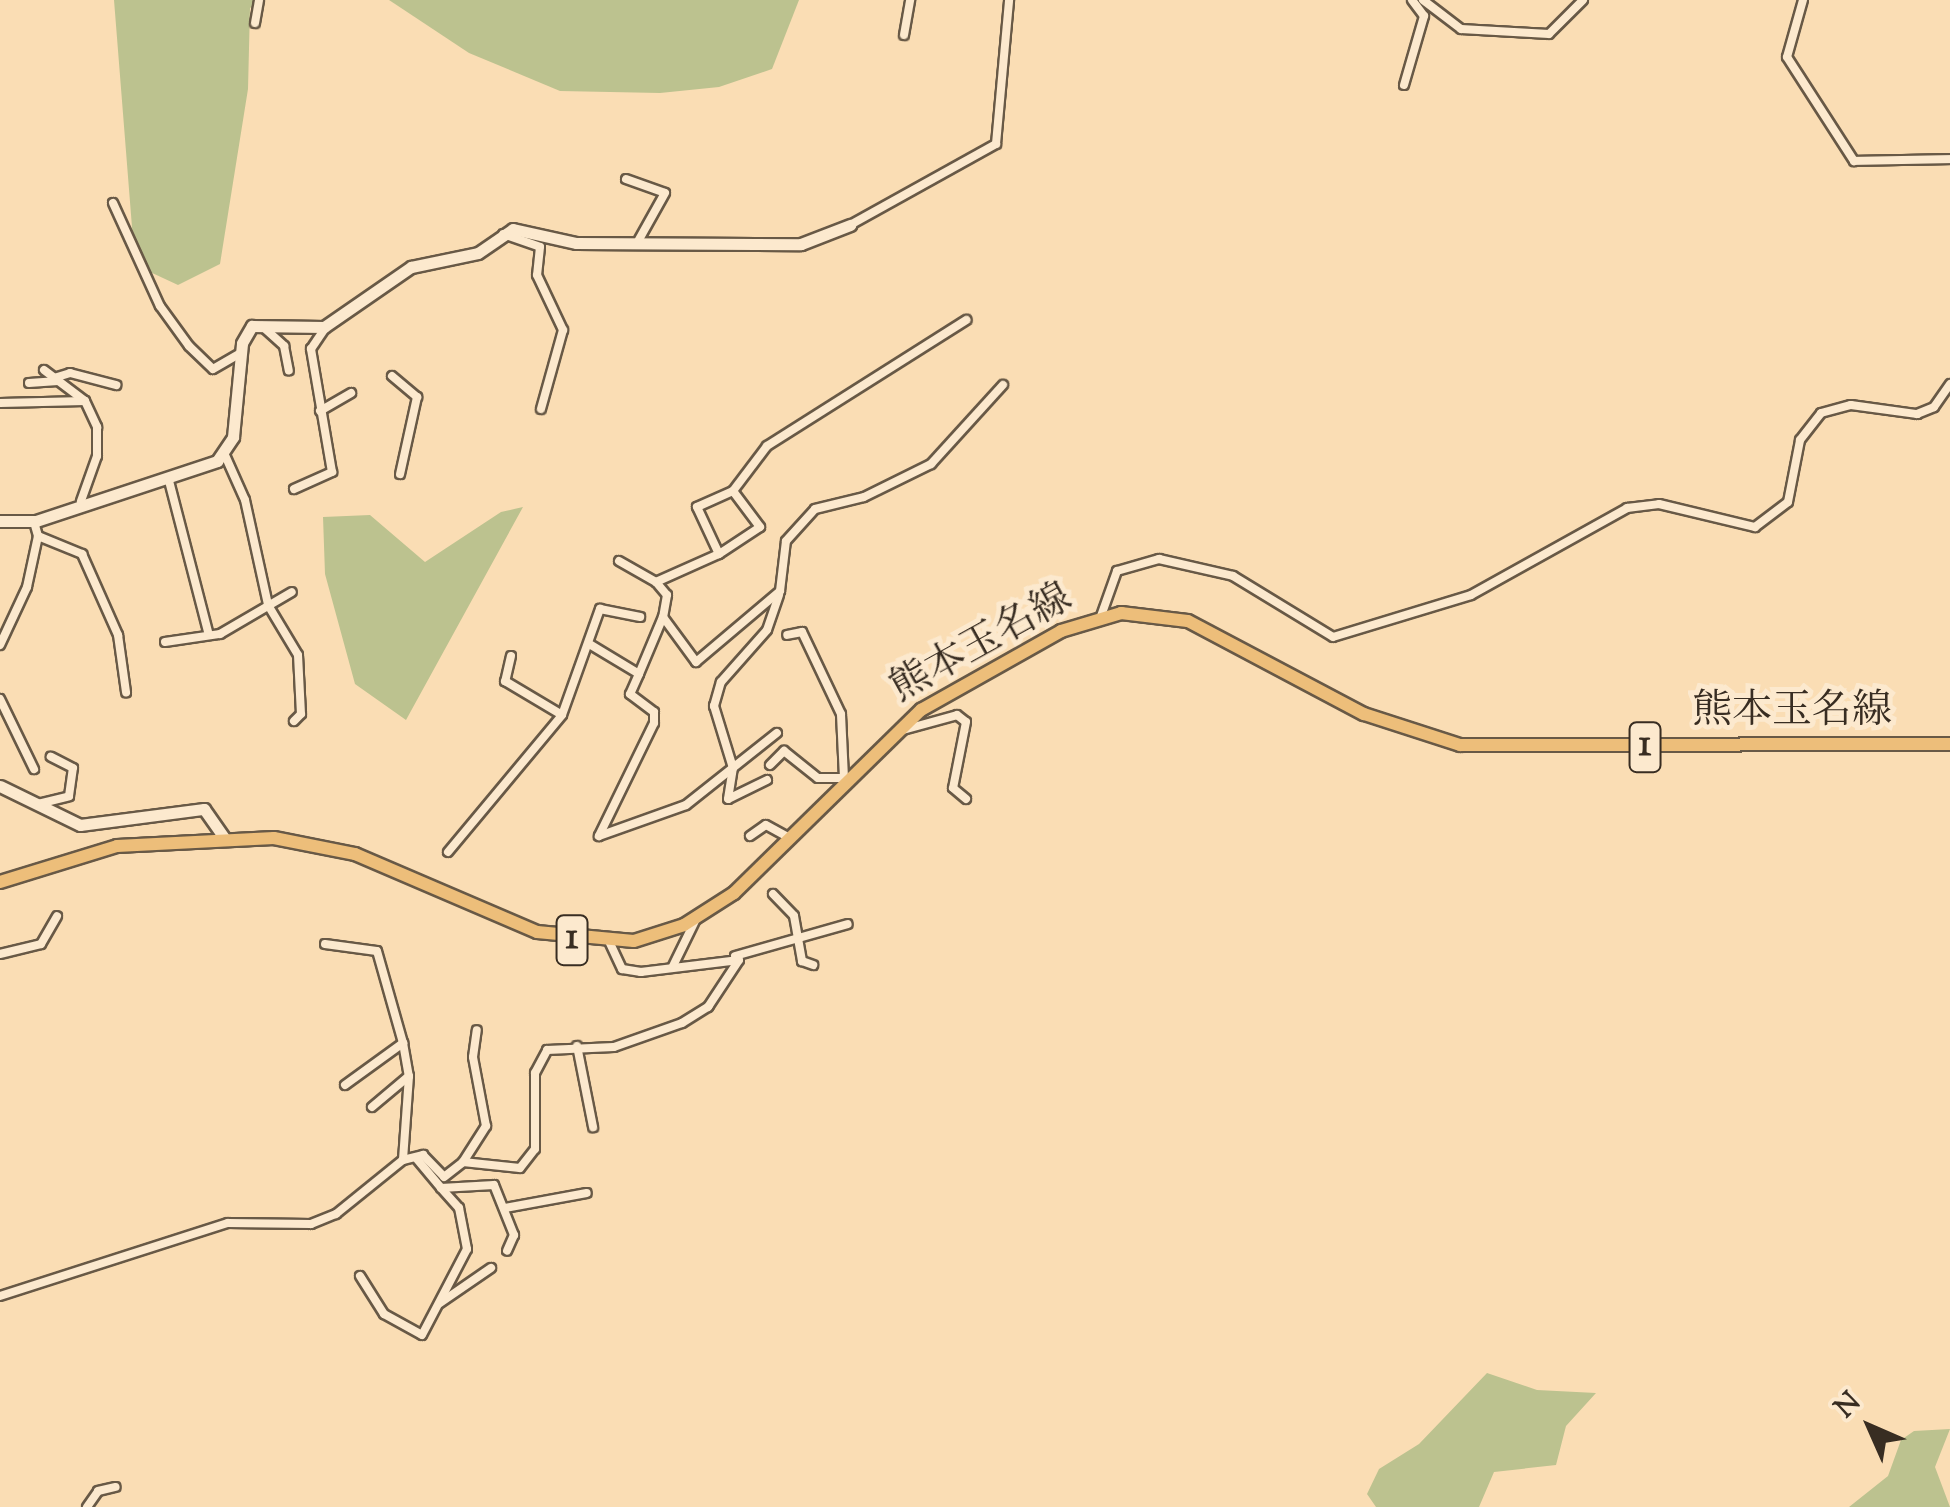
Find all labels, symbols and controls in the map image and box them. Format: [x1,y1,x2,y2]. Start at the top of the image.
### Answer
street label: 熊本玉名線 [883,576,1081,714]
street label: 熊本玉名線 [1692,689,1892,737]
road number: 1 [1628,714,1662,780]
road number: 1 [554,907,590,973]
north arrow [1820,1377,1920,1477]
text: N [1827,1384,1871,1428]

